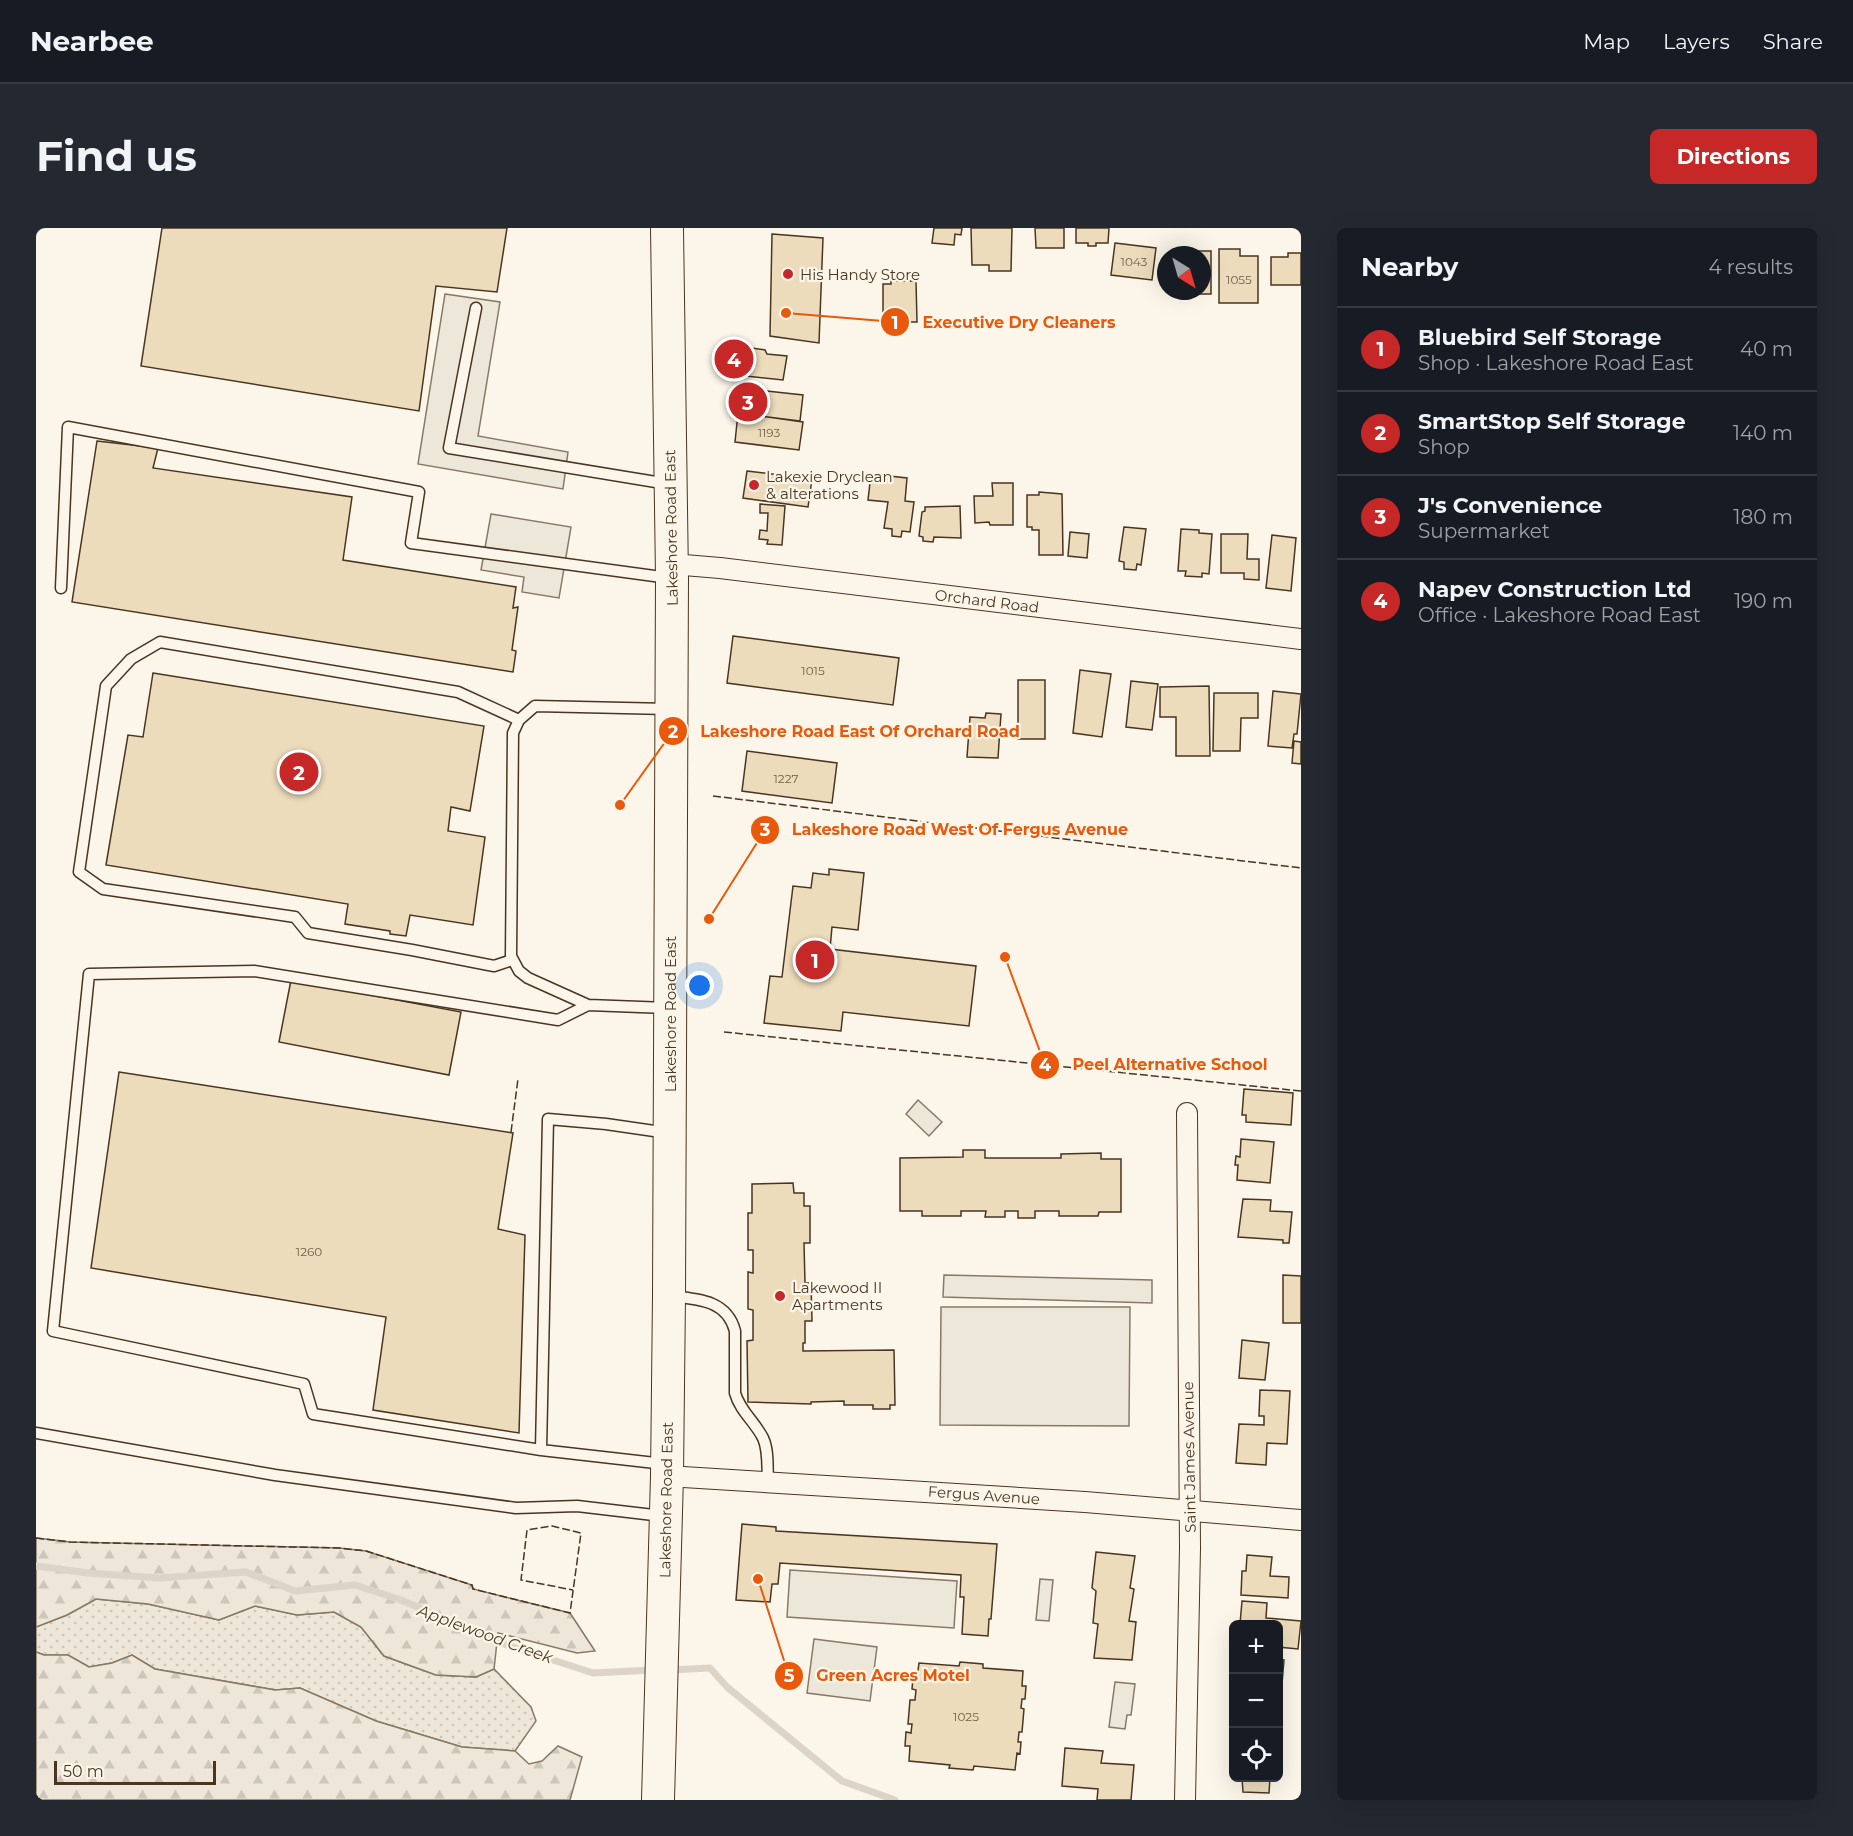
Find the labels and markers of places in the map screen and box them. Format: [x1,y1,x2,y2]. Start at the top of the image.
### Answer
place label: His Handy Store [800,265,920,284]
marker: His Handy Store [781,267,795,281]
callout: Executive Dry Cleaners [880,305,1127,339]
pin: 4 [714,336,754,382]
pin: 3 [728,380,768,424]
place label: Lakexie Dryclean & alterations [766,467,893,503]
marker: Lakexie Dryclean & alterations [747,478,761,492]
callout: Lakeshore Road East Of Orchard Road [658,714,1032,748]
pin: 2 [280,750,318,794]
callout: Lakeshore Road West Of Fergus Avenue [750,813,1141,847]
pin: 1 [796,938,834,982]
callout: Peel Alternative School [1030,1048,1279,1082]
place label: Lakewood II Apartments [792,1278,883,1314]
marker: Lakewood II Apartments [773,1289,787,1303]
callout: Green Acres Motel [774,1659,981,1693]

